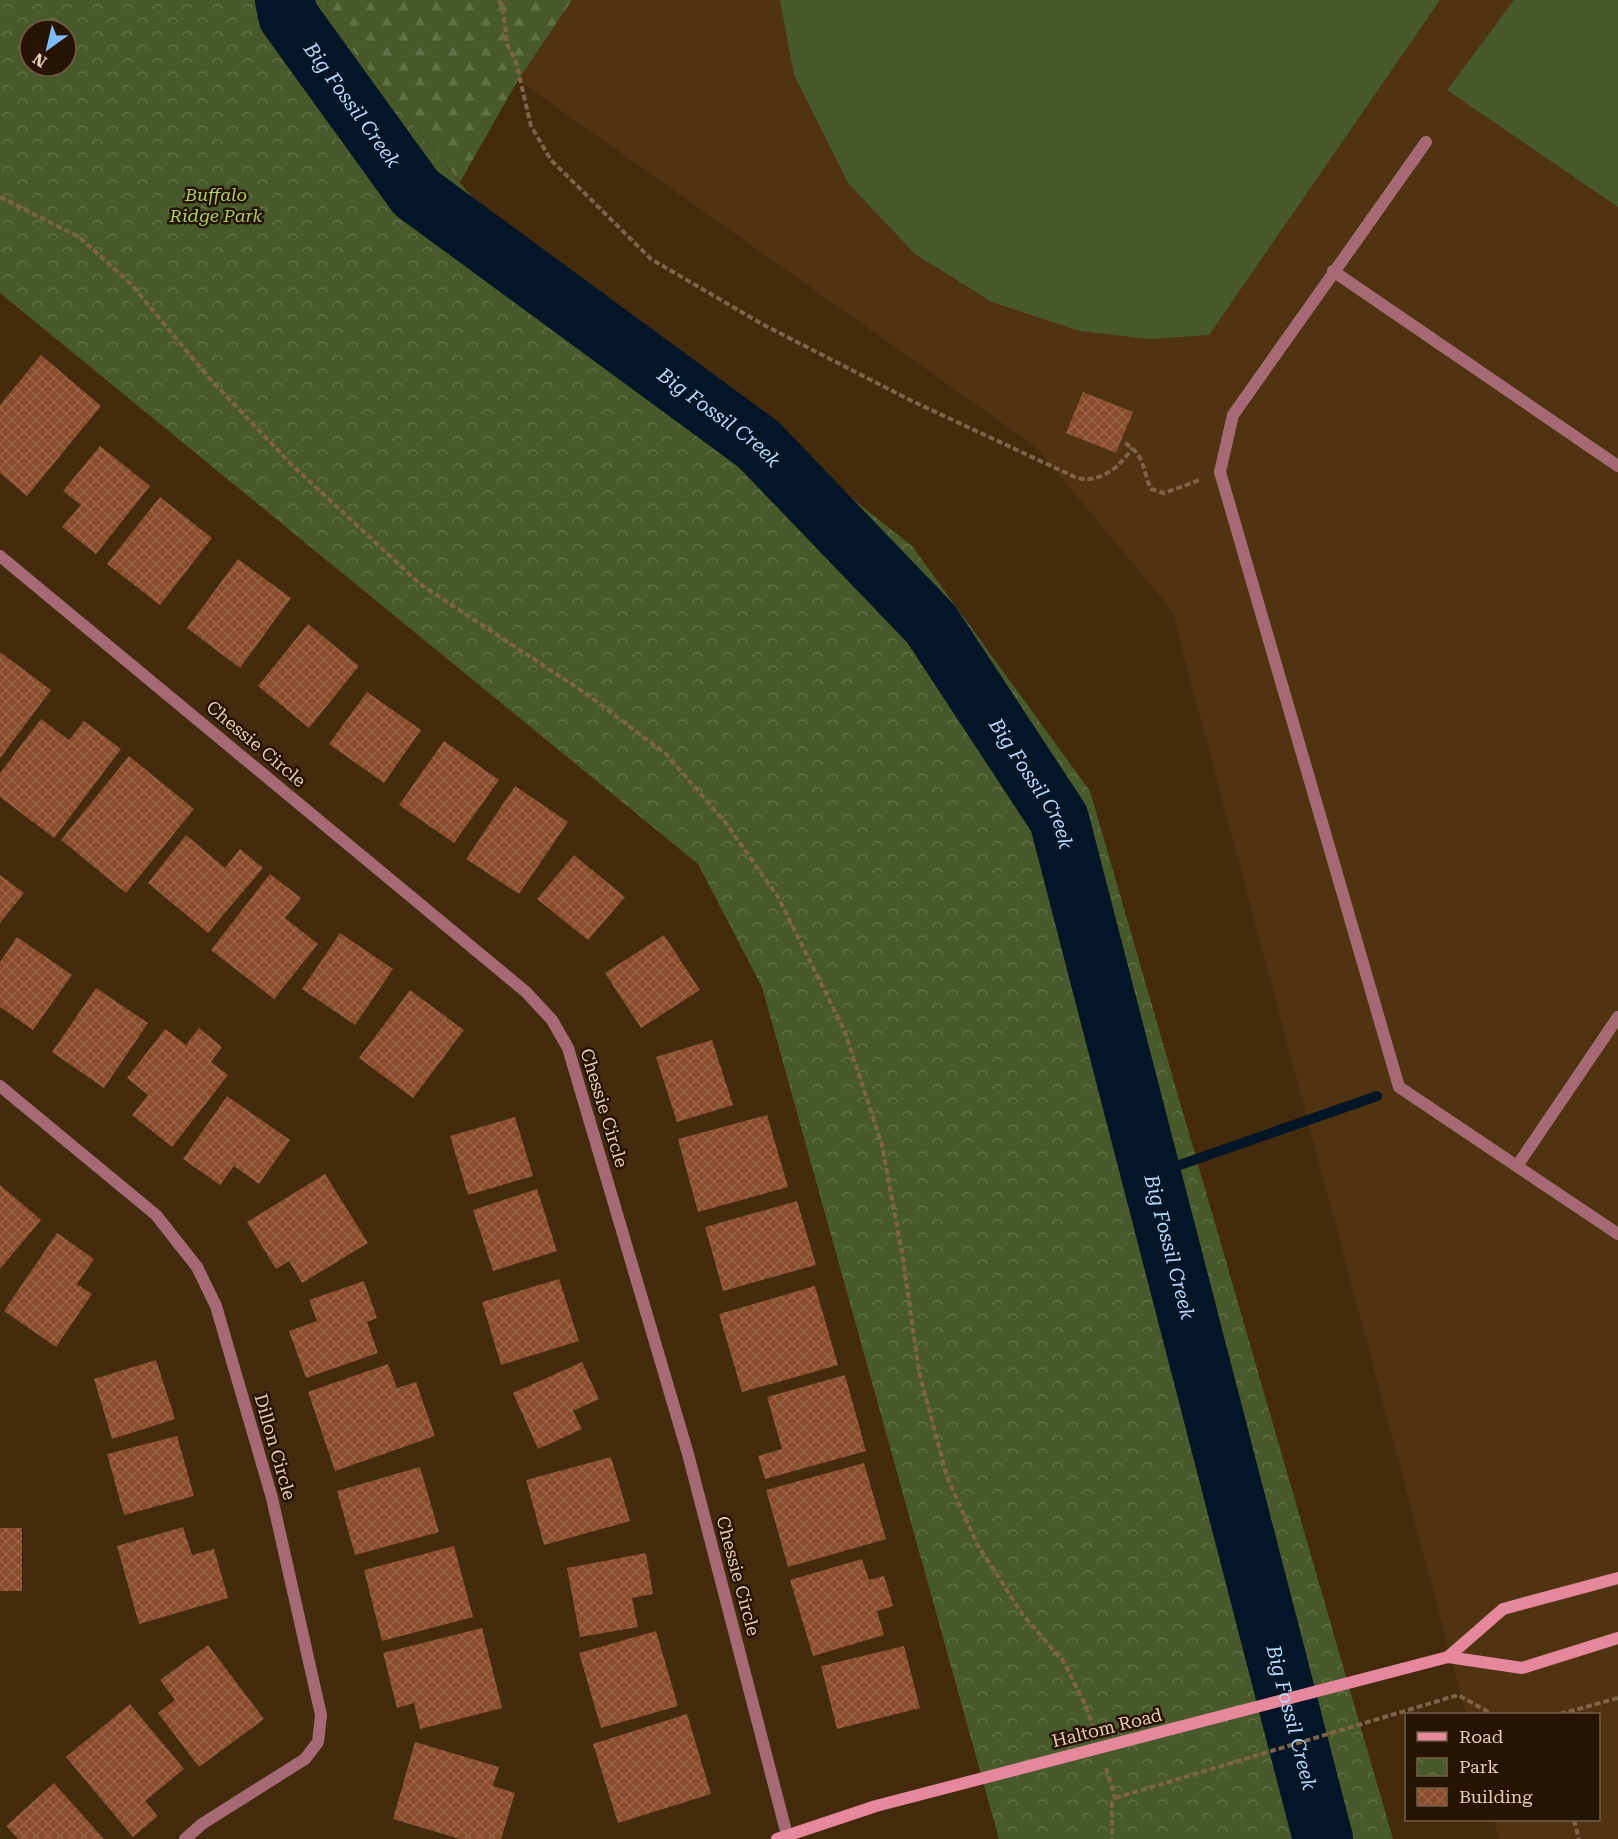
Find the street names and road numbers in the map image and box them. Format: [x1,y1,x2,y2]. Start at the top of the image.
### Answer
street label: Chessie Circle [202,696,310,791]
street label: Chessie Circle [576,1046,633,1170]
street label: Dillon Circle [250,1391,301,1503]
street label: Chessie Circle [712,1514,765,1638]
street label: Haltom Road [1050,1704,1165,1751]

